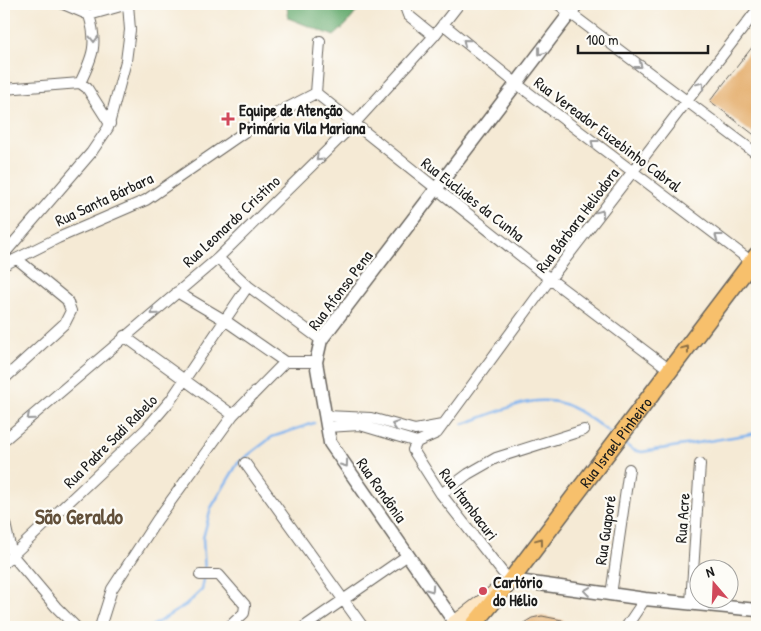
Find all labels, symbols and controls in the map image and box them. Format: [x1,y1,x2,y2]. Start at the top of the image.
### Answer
scale bar [578,22,708,54]
text: 100 m [586,29,619,50]
one-way arrow [88,36,99,44]
one-way arrow [463,40,472,48]
one-way arrow [538,46,547,56]
one-way arrow [633,59,642,67]
street label: Rua Vereador Euzebinho Cabral [530,71,687,197]
one-way arrow [695,82,703,91]
place label: Equipe de Atenção Primária Vila Mariana [239,99,366,139]
marker: Equipe de Atenção Primária Vila Mariana [221,112,235,126]
one-way arrow [590,139,599,148]
street label: Rua Euclides da Cunha [417,152,529,246]
one-way arrow [316,153,325,162]
street label: Rua Bárbara Heliodora [530,163,624,277]
street label: Rua Santa Bárbara [51,167,157,231]
street label: Rua Leonardo Cristino [177,170,285,272]
one-way arrow [595,209,604,219]
one-way arrow [715,234,724,242]
street label: Rua Afonso Pena [303,246,377,334]
one-way arrow [150,306,159,315]
one-way arrow [680,346,688,355]
street label: Rua Padre Sadi Rabelo [58,389,162,493]
street label: Rua Israel Pinheiro [574,392,657,492]
one-way arrow [27,411,36,420]
one-way arrow [391,420,400,430]
street label: Rua Rondônia [352,453,412,527]
one-way arrow [339,458,348,468]
street label: Rua Itambacuri [435,463,503,545]
street label: Rua Acre [669,492,695,544]
street label: Rua Guaporé [589,493,621,566]
district label: São Geraldo [35,502,124,531]
one-way arrow [535,538,543,547]
north arrow [688,558,738,608]
text: N [703,561,717,581]
place label: Cartório do Hélio [493,571,543,611]
one-way arrow [425,583,434,593]
marker: Cartório do Hélio [477,585,489,597]
one-way arrow [583,587,591,597]

